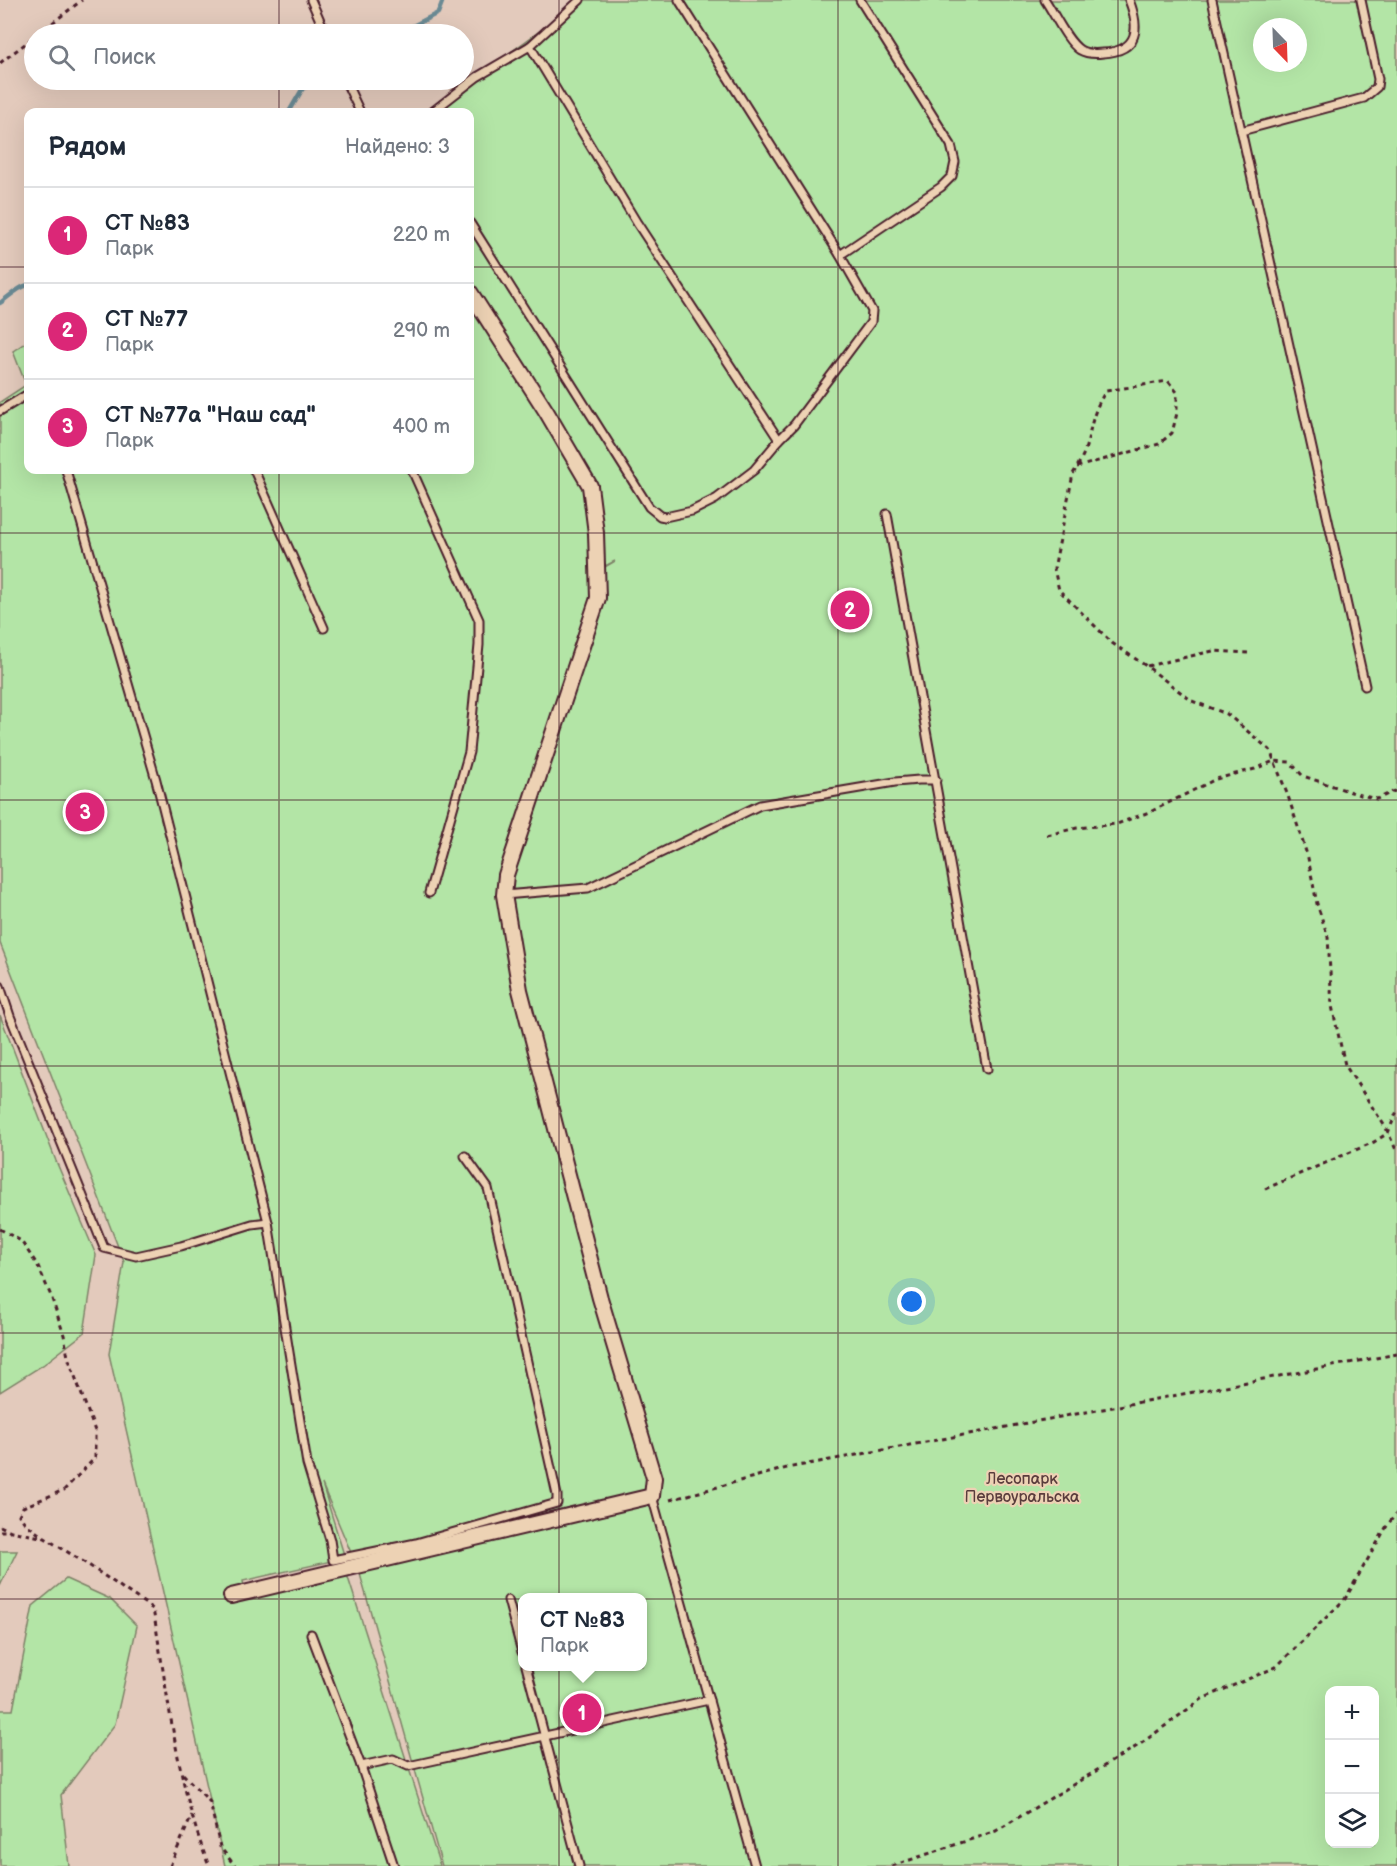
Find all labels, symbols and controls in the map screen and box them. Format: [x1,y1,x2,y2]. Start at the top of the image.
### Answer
north arrow [1253,18,1307,72]
search box [24,24,474,90]
icon: search [45,41,78,74]
text: Поиск [93,44,156,71]
text: Рядом [48,132,126,163]
text: Найдено: 3 [345,135,450,159]
text: СТ №83 [105,210,190,237]
text: 1 [63,223,72,247]
text: 220 m [393,223,450,247]
text: Парк [105,237,154,261]
text: СТ №77 [105,306,188,333]
text: 2 [62,319,73,343]
text: 290 m [393,319,450,343]
text: Парк [105,333,154,357]
text: СТ №77а "Наш сад" [105,402,316,429]
text: 3 [62,415,73,439]
text: 400 m [392,415,450,439]
text: Парк [105,429,154,453]
pin: 2 [830,588,870,632]
pin: 3 [66,790,104,834]
your location [897,1287,926,1316]
park label: Лесопарк Первоуральска [964,1470,1080,1507]
popup [518,1593,647,1671]
text: СТ №83 [540,1607,625,1634]
text: Парк [540,1634,589,1658]
map controls [1325,1686,1379,1848]
button: + [1325,1686,1379,1740]
pin: 1 [562,1690,602,1736]
button: − [1325,1740,1379,1794]
button: layers [1325,1794,1379,1848]

